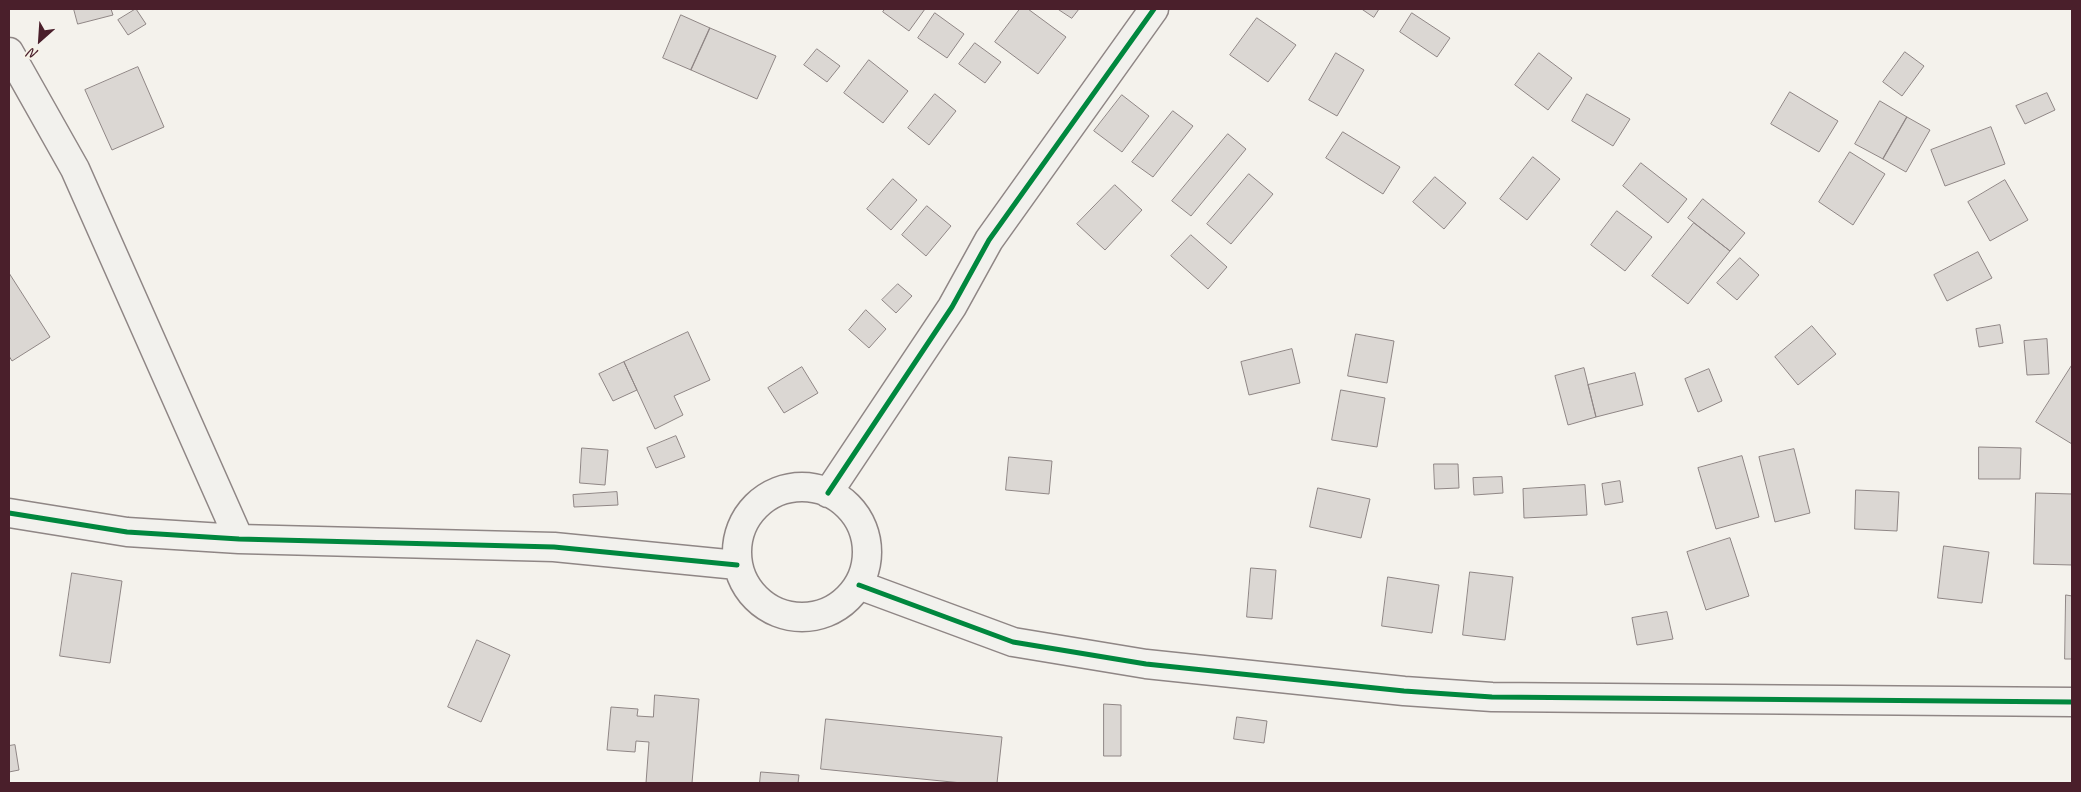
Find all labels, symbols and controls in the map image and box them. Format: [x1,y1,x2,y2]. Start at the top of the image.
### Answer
north arrow [15,15,65,65]
text: N [26,44,41,63]

